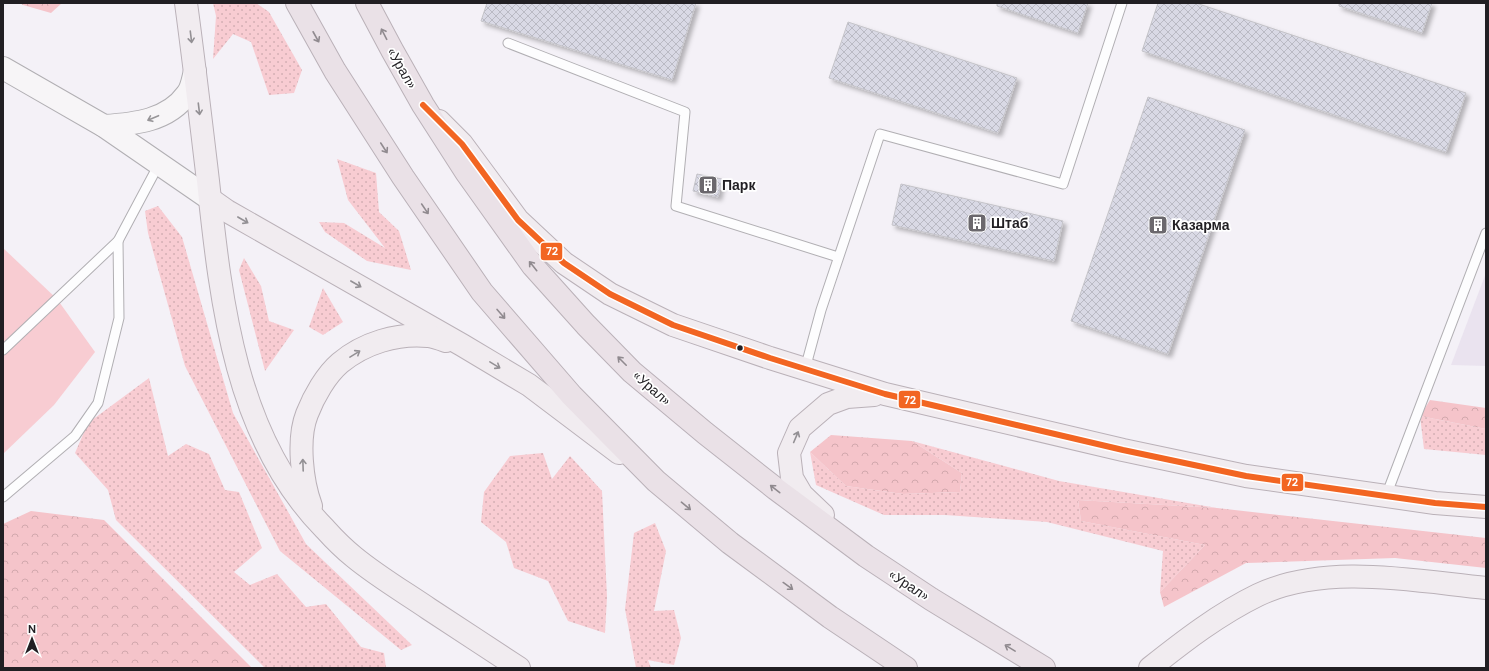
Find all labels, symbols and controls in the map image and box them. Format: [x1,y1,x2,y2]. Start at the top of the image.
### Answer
one-way arrow [379,28,387,40]
one-way arrow [187,30,195,43]
one-way arrow [313,31,320,43]
street label: «Урал» [383,44,421,92]
one-way arrow [196,102,203,115]
one-way arrow [148,115,160,122]
one-way arrow [381,142,389,154]
building icon: Парк [697,174,719,196]
place label: Парк [722,176,756,194]
one-way arrow [421,203,429,214]
building icon: Штаб [966,212,988,234]
place label: Штаб [991,214,1029,232]
building icon: Казарма [1147,214,1169,236]
place label: Казарма [1172,216,1230,234]
one-way arrow [237,217,249,224]
line badge: 72 [540,242,563,261]
text: 72 [546,244,558,258]
one-way arrow [529,260,537,271]
one-way arrow [350,281,362,289]
one-way arrow [496,309,506,319]
unlabelled marker [735,343,745,353]
one-way arrow [349,350,360,359]
one-way arrow [617,356,627,366]
one-way arrow [489,361,501,369]
street label: «Урал» [629,367,675,409]
line badge: 72 [898,390,921,409]
text: 72 [904,393,916,407]
one-way arrow [793,431,801,443]
one-way arrow [299,459,306,472]
line badge: 72 [1281,473,1304,492]
text: 72 [1286,475,1298,489]
one-way arrow [770,484,781,493]
one-way arrow [681,502,691,511]
street label: «Урал» [885,565,933,605]
one-way arrow [783,582,794,591]
north arrow [12,619,52,659]
text: N [28,622,36,636]
one-way arrow [1004,643,1016,651]

